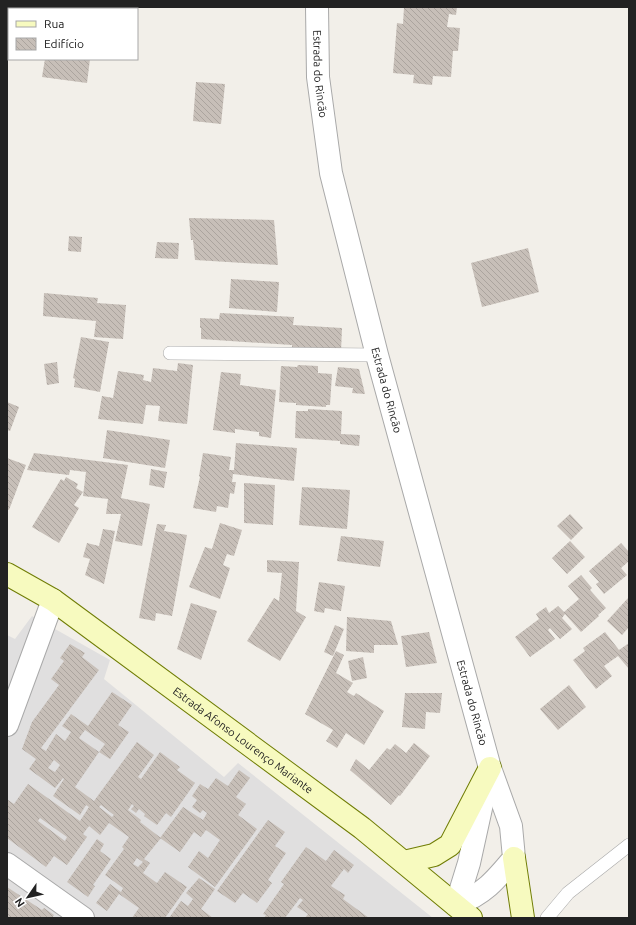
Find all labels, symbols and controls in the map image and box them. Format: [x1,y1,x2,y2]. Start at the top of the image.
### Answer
legend [8,8,138,60]
text: Rua [44,17,65,30]
street label: Estrada do Rincão [311,30,329,119]
text: Edifício [44,37,84,50]
street label: Estrada do Rincão [369,346,404,434]
street label: Estrada do Rincão [455,659,490,747]
street label: Estrada Afonso Lourenço Mariante [171,685,315,796]
north arrow [8,877,48,917]
text: N [12,896,27,909]

